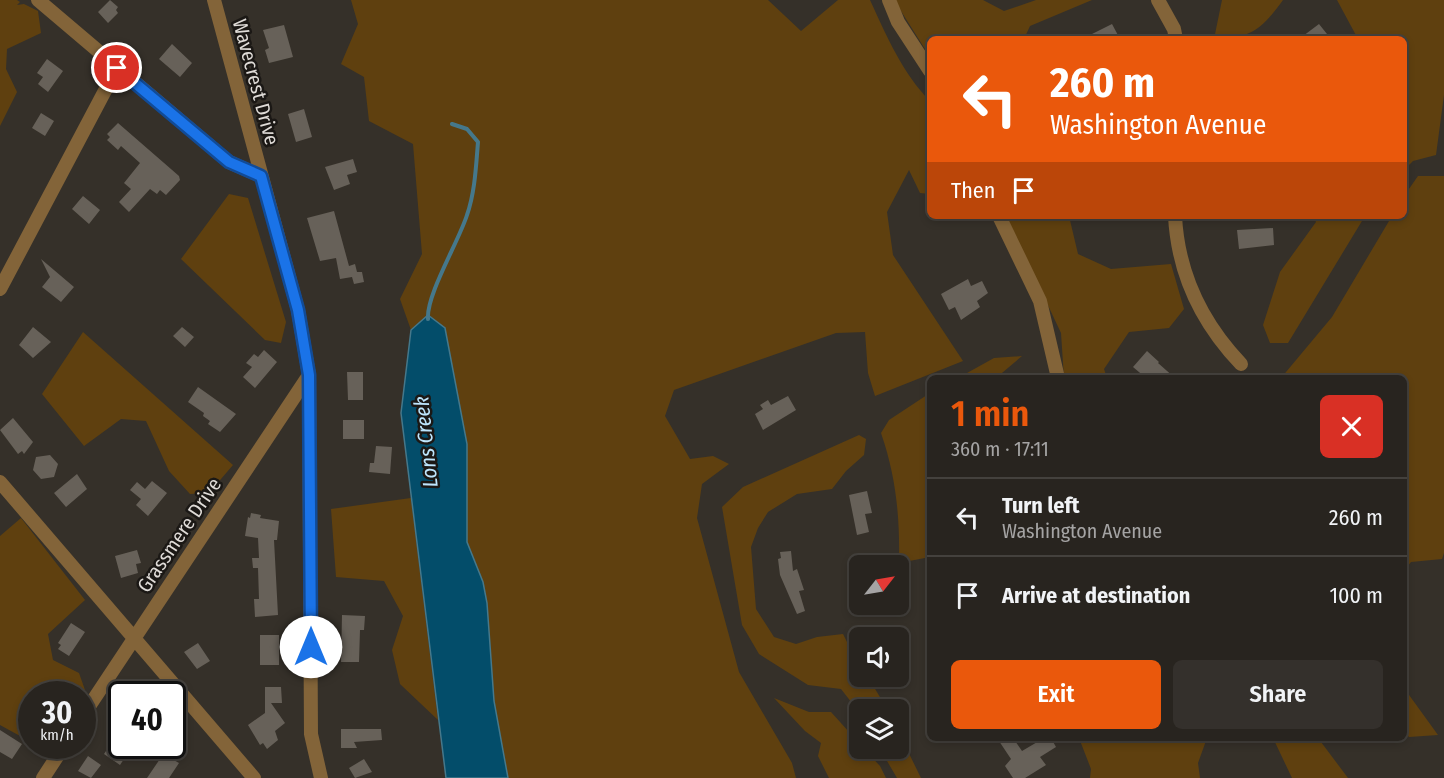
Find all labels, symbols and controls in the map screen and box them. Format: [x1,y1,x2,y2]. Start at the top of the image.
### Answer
street label: Wavecrest Drive [228,16,284,148]
pin [91,42,142,93]
icon: arrive [100,51,133,84]
text: 260 m [1050,58,1155,108]
icon: left [951,60,1029,138]
text: Washington Avenue [1050,109,1266,141]
icon: arrive [1007,174,1040,207]
text: Then [951,177,995,204]
text: 1 min [951,392,1029,436]
water label: Lons Creek [408,395,444,489]
button: close [1320,395,1383,458]
text: 360 m · 17:11 [951,437,1049,461]
street label: Grassmere Drive [132,473,226,597]
text: Turn left [1002,492,1080,519]
icon: left [951,501,984,534]
text: 260 m [1329,504,1383,531]
text: Washington Avenue [1002,519,1162,543]
north arrow [849,555,909,615]
map controls [849,555,909,759]
icon: arrive [951,579,984,612]
text: Arrive at destination [1002,582,1190,609]
text: 100 m [1329,582,1383,609]
position arrow [279,615,343,679]
button: sound [849,627,909,687]
button: Exit [951,660,1161,729]
button: Share [1173,660,1383,729]
speed limit sign: 40 [108,681,186,759]
text: 30 [42,695,72,731]
button: layers [849,699,909,759]
text: km/h [40,726,74,744]

